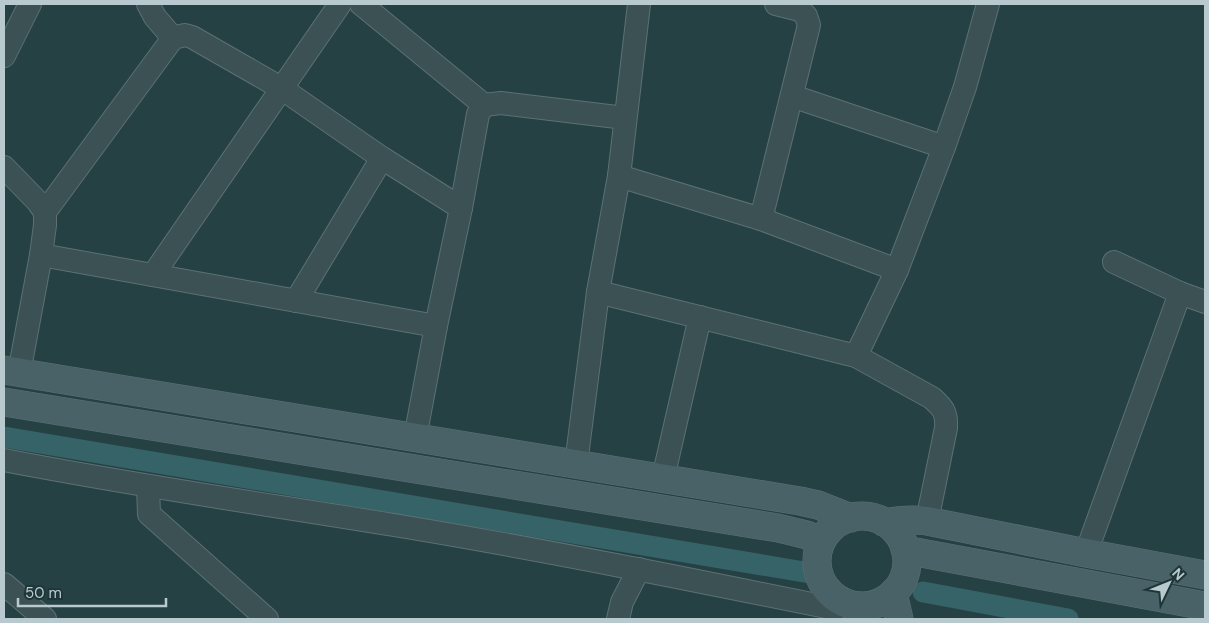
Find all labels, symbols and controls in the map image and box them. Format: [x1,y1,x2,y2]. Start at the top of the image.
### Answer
north arrow [1144,558,1194,608]
text: N [1168,564,1189,584]
scale bar [18,576,165,608]
text: 50 m [25,583,62,603]

